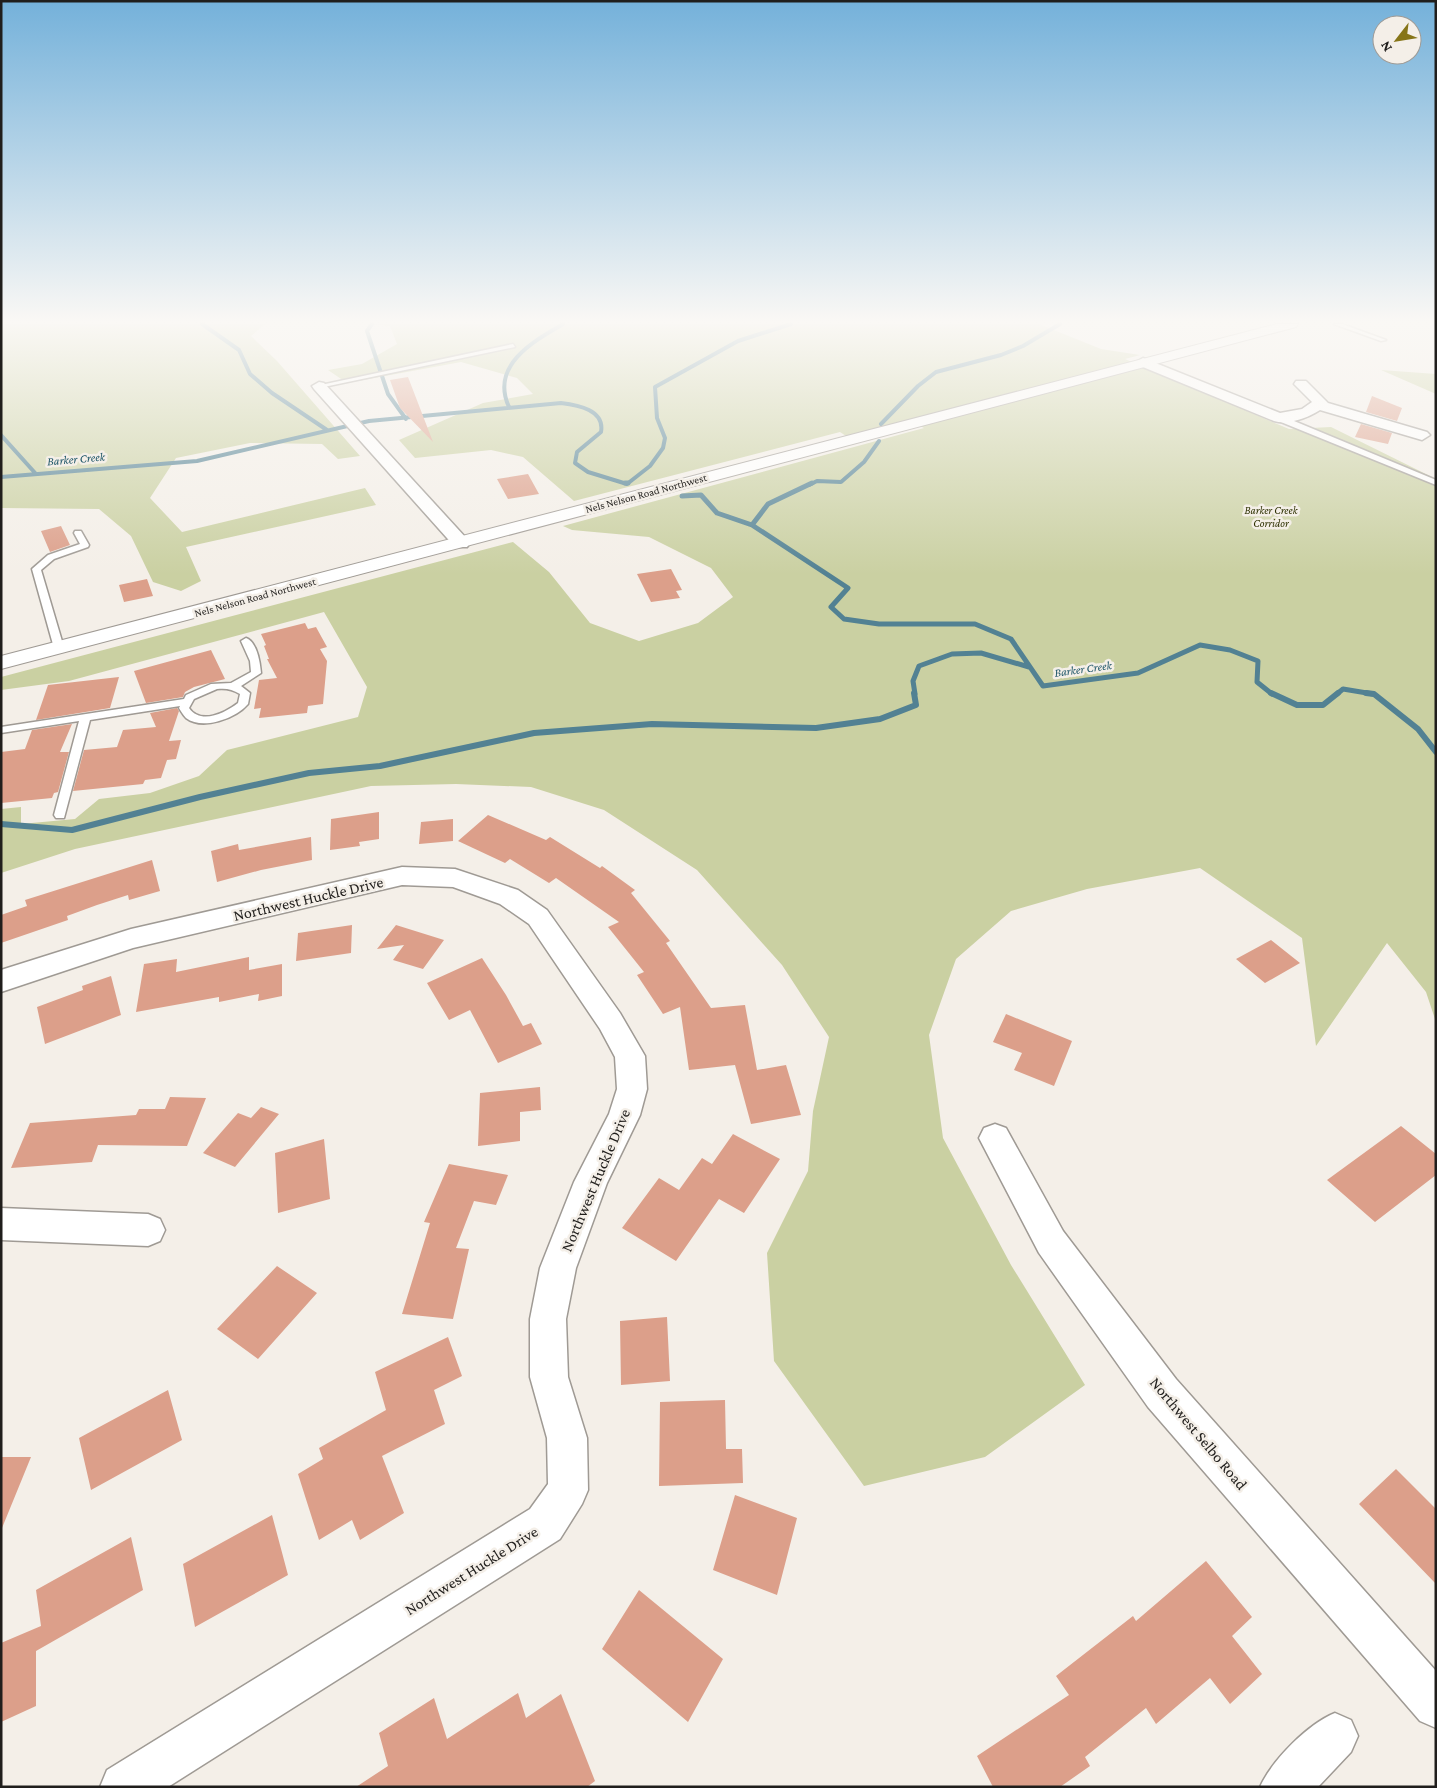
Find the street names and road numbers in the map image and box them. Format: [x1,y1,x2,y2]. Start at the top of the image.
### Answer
street label: Nels Nelson Road Northwest [584,471,708,515]
street label: Nels Nelson Road Northwest [193,575,317,619]
street label: Northwest Huckle Drive [231,873,385,924]
street label: Northwest Huckle Drive [558,1106,633,1254]
street label: Northwest Selbo Road [1147,1374,1251,1493]
street label: Northwest Huckle Drive [402,1523,541,1618]

